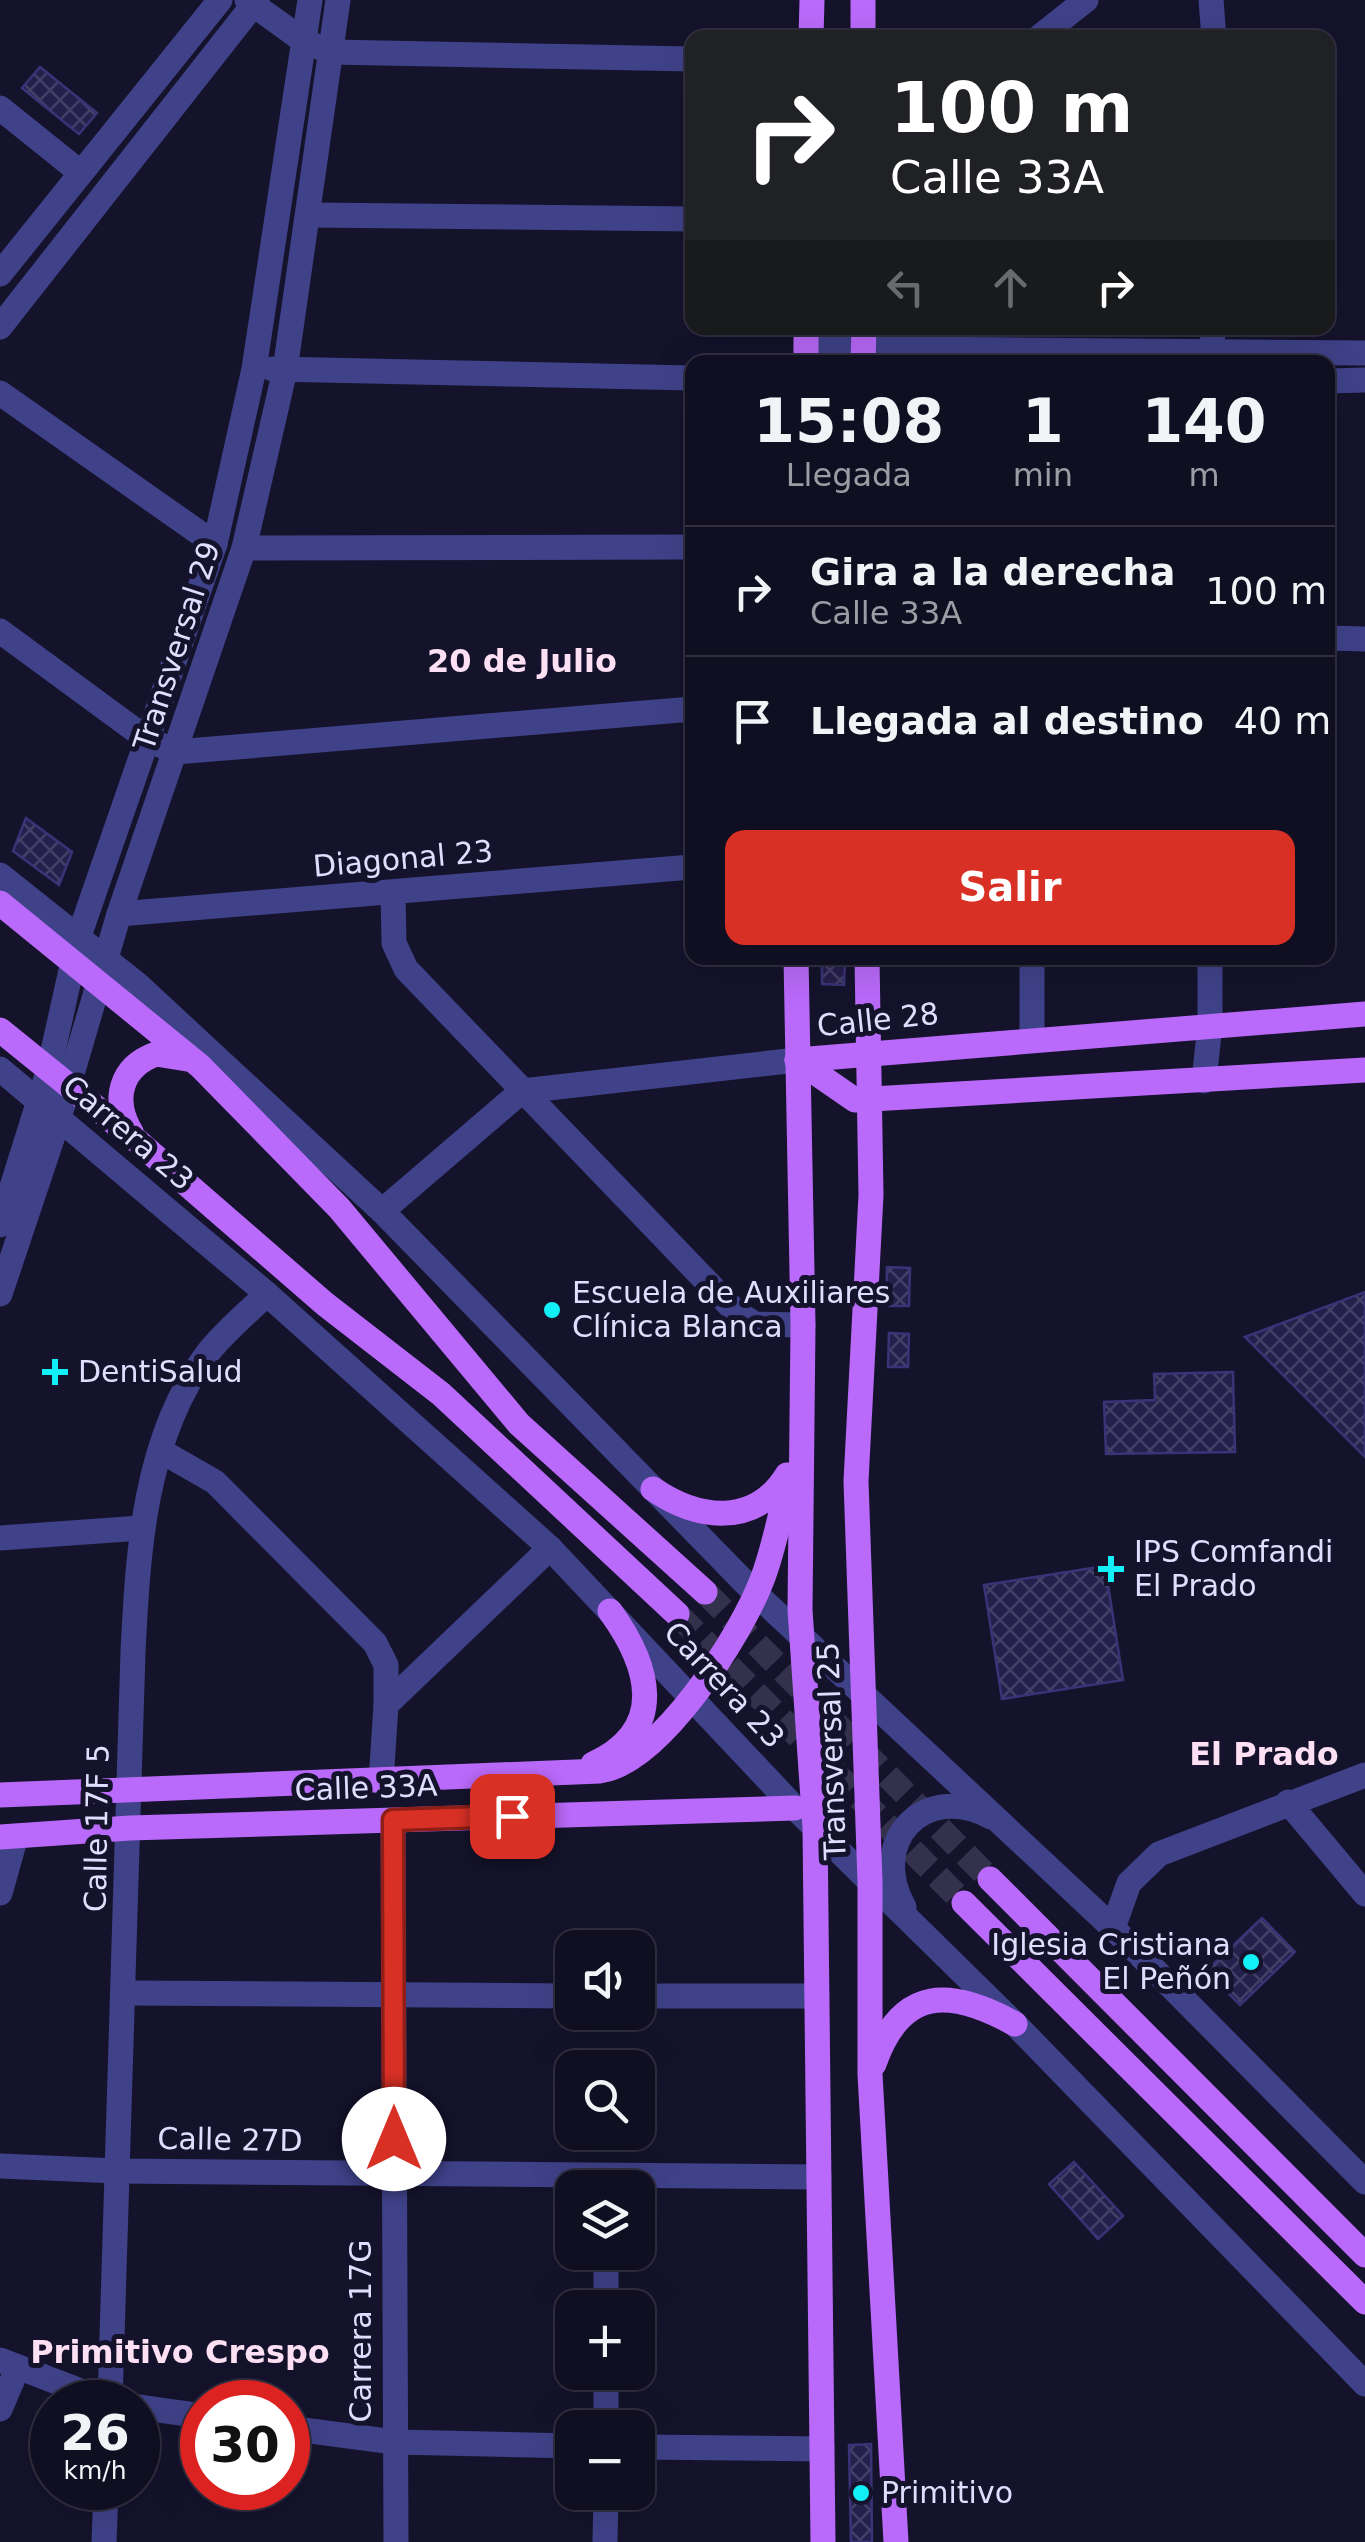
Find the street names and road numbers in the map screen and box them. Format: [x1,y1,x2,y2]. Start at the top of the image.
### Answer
street label: Transversal 29 [126,537,227,756]
street label: Diagonal 23 [311,833,494,884]
street label: Calle 28 [815,996,941,1043]
street label: Carrera 23 [56,1068,201,1197]
street label: Carrera 23 [657,1614,792,1755]
street label: Transversal 25 [810,1642,853,1862]
street label: Calle 17F 5 [78,1744,115,1912]
street label: Calle 33A [294,1768,438,1807]
street label: Calle 27D [157,2121,303,2158]
street label: Carrera 17G [343,2240,378,2422]

